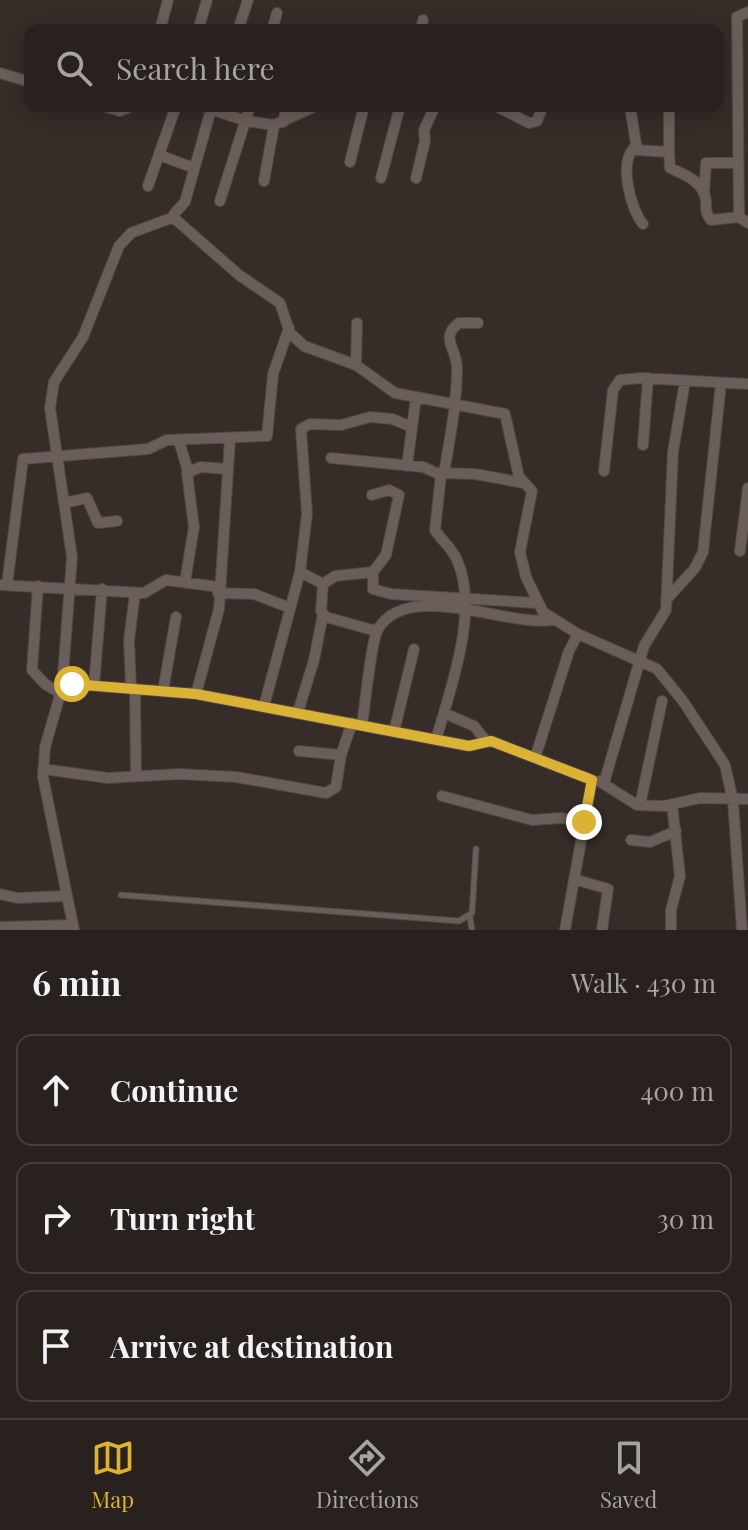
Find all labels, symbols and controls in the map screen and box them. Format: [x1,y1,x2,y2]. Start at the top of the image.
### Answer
search box [24,24,724,112]
icon: search [52,46,96,90]
text: Search here [116,48,275,88]
route start [54,666,90,702]
route end [566,804,602,840]
text: 6 min [32,959,121,1005]
text: Walk · 430 m [571,965,716,1000]
icon: ahead [34,1068,78,1112]
text: Continue [110,1070,238,1110]
text: 400 m [640,1073,714,1108]
icon: right [34,1196,78,1240]
text: Turn right [110,1198,255,1238]
text: 30 m [657,1201,714,1236]
icon: arrive [34,1324,78,1368]
text: Arrive at destination [110,1326,393,1366]
tab: Map [91,1436,135,1514]
tab: Directions [316,1436,419,1514]
tab: Saved [600,1436,657,1514]

